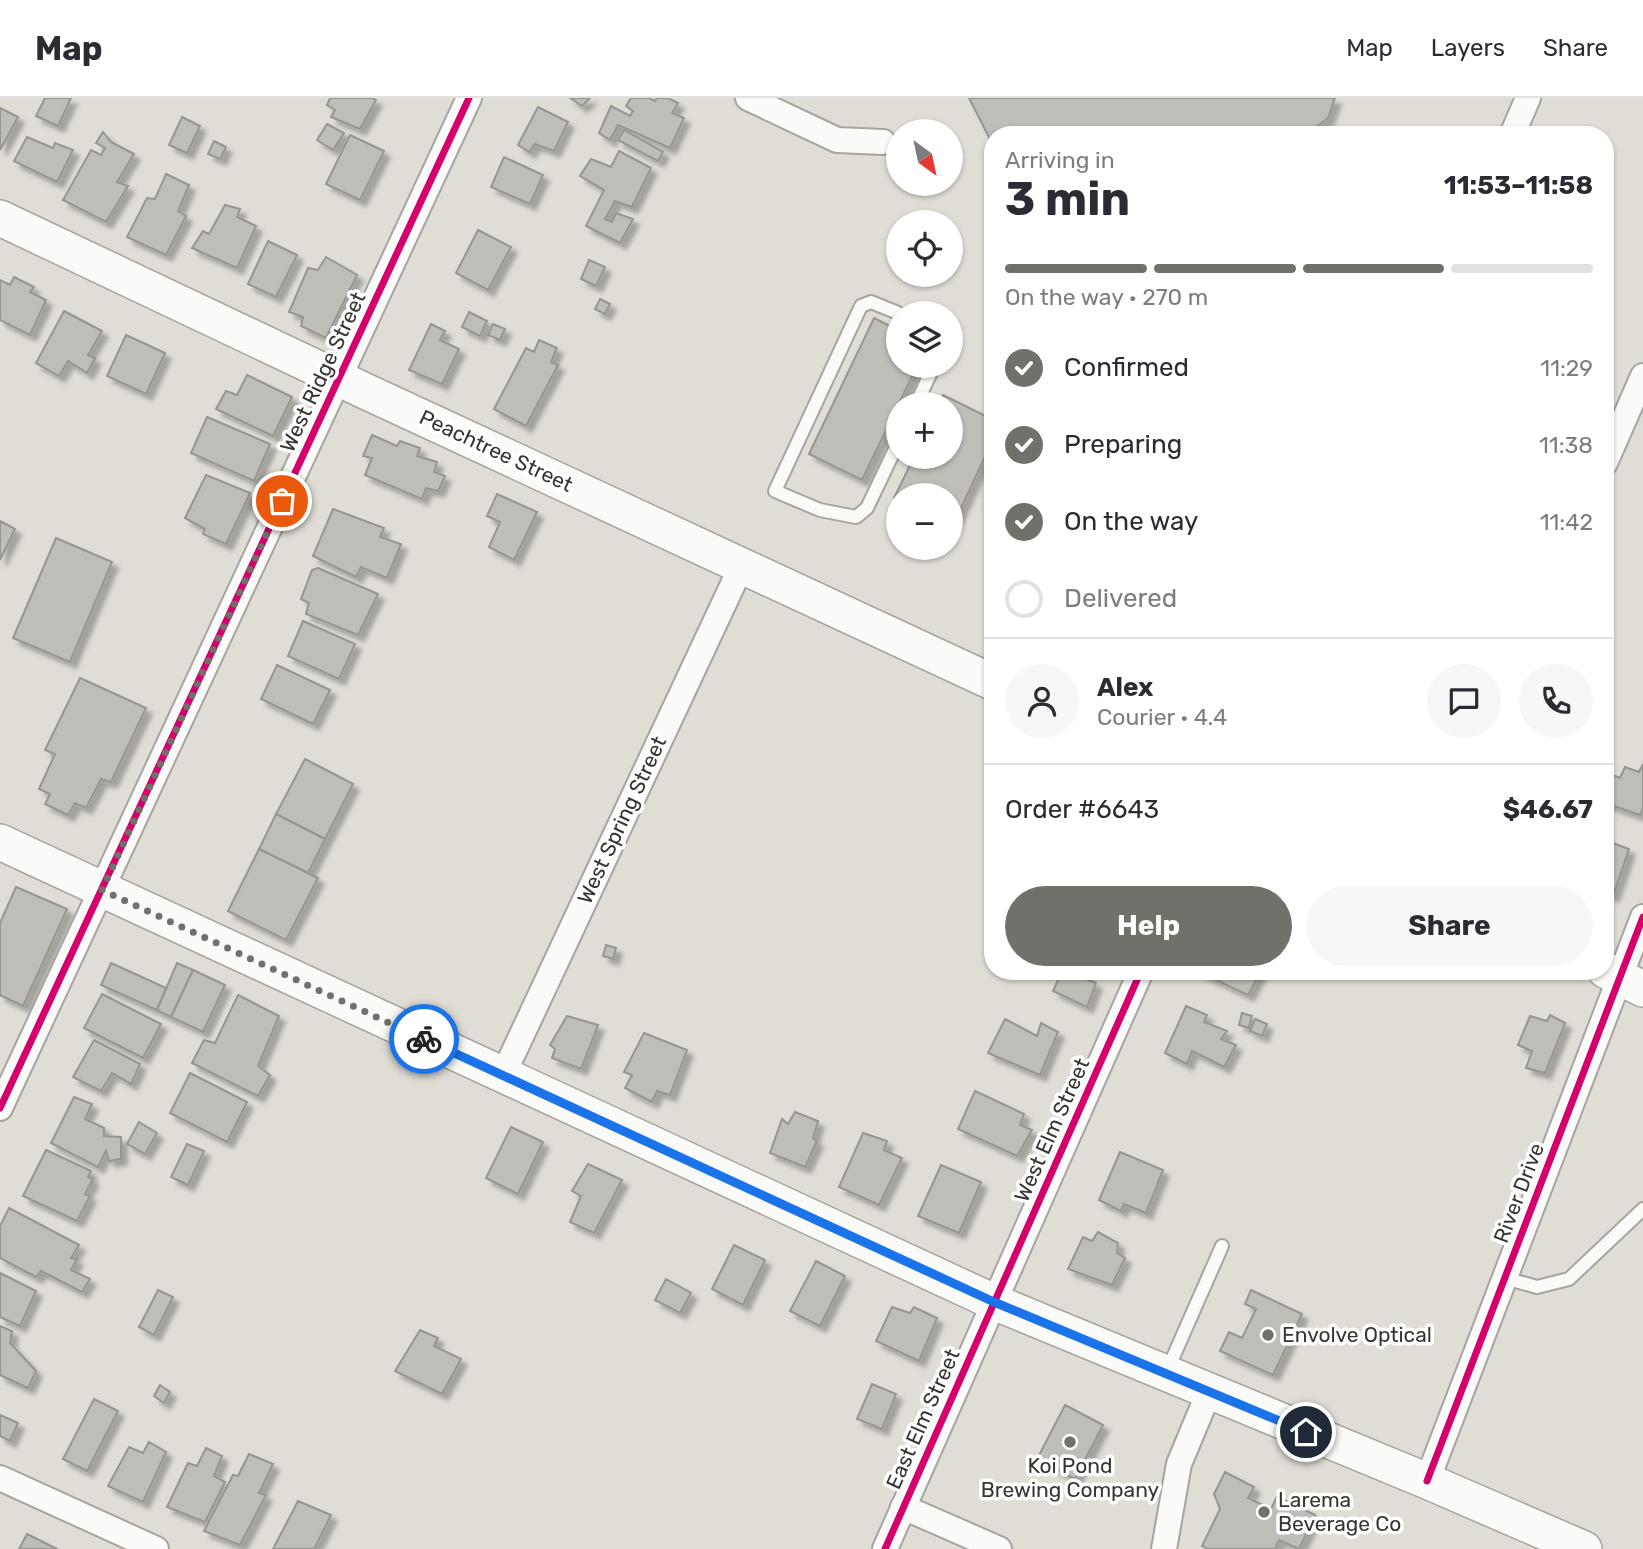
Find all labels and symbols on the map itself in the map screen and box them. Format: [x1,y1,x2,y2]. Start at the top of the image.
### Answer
north arrow [886,119,962,196]
street label: West Ridge Street [275,288,371,456]
street label: Peachtree Street [416,404,577,497]
pin [252,471,312,531]
street label: West Spring Street [572,732,671,908]
courier [389,1004,459,1074]
street label: West Elm Street [1009,1054,1094,1205]
street label: River Drive [1488,1139,1549,1246]
place label: Envolve Optical [1282,1322,1432,1347]
marker: Envolve Optical [1260,1327,1276,1343]
street label: East Elm Street [880,1345,965,1493]
pin [1276,1402,1336,1462]
marker: Koi Pond Brewing Company [1062,1434,1078,1450]
place label: Koi Pond Brewing Company [981,1453,1160,1502]
place label: Larema Beverage Co [1278,1487,1401,1536]
marker: Larema Beverage Co [1256,1504,1272,1520]

